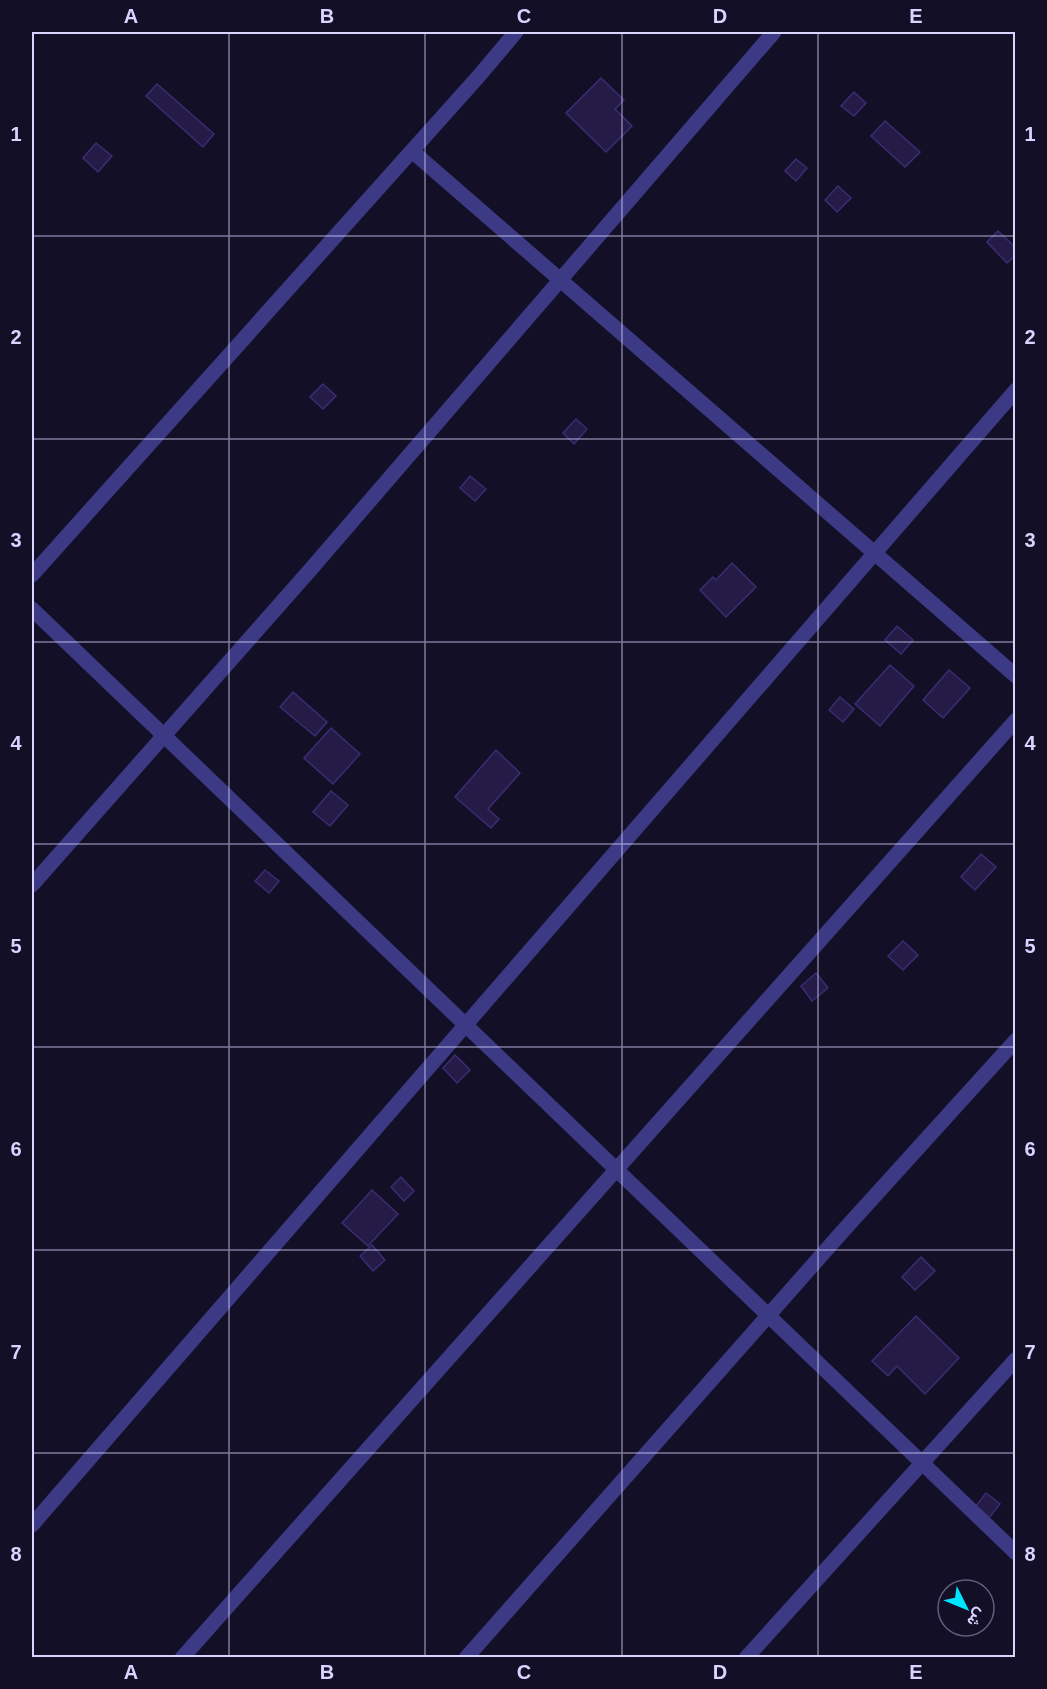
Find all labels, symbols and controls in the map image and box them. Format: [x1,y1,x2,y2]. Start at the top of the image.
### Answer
text: A [124,5,138,27]
text: B [320,5,334,27]
text: C [517,5,531,27]
text: D [713,5,727,27]
text: E [909,5,923,27]
text: 1 [10,123,22,145]
text: 1 [1024,123,1036,145]
text: 2 [10,326,22,348]
text: 2 [1024,326,1036,348]
text: 3 [10,529,22,551]
text: 3 [1024,529,1036,551]
text: 4 [10,732,22,754]
text: 4 [1024,732,1036,754]
text: 5 [10,935,22,957]
text: 5 [1024,935,1036,957]
text: 6 [10,1138,22,1160]
text: 6 [1024,1138,1036,1160]
text: 7 [10,1341,22,1363]
text: 7 [1024,1341,1036,1363]
text: 8 [10,1543,22,1565]
text: 8 [1024,1543,1036,1565]
north arrow [936,1578,996,1638]
text: ش [963,1604,989,1631]
text: A [124,1661,138,1683]
text: B [320,1661,334,1683]
text: C [517,1661,531,1683]
text: D [713,1661,727,1683]
text: E [909,1661,923,1683]

